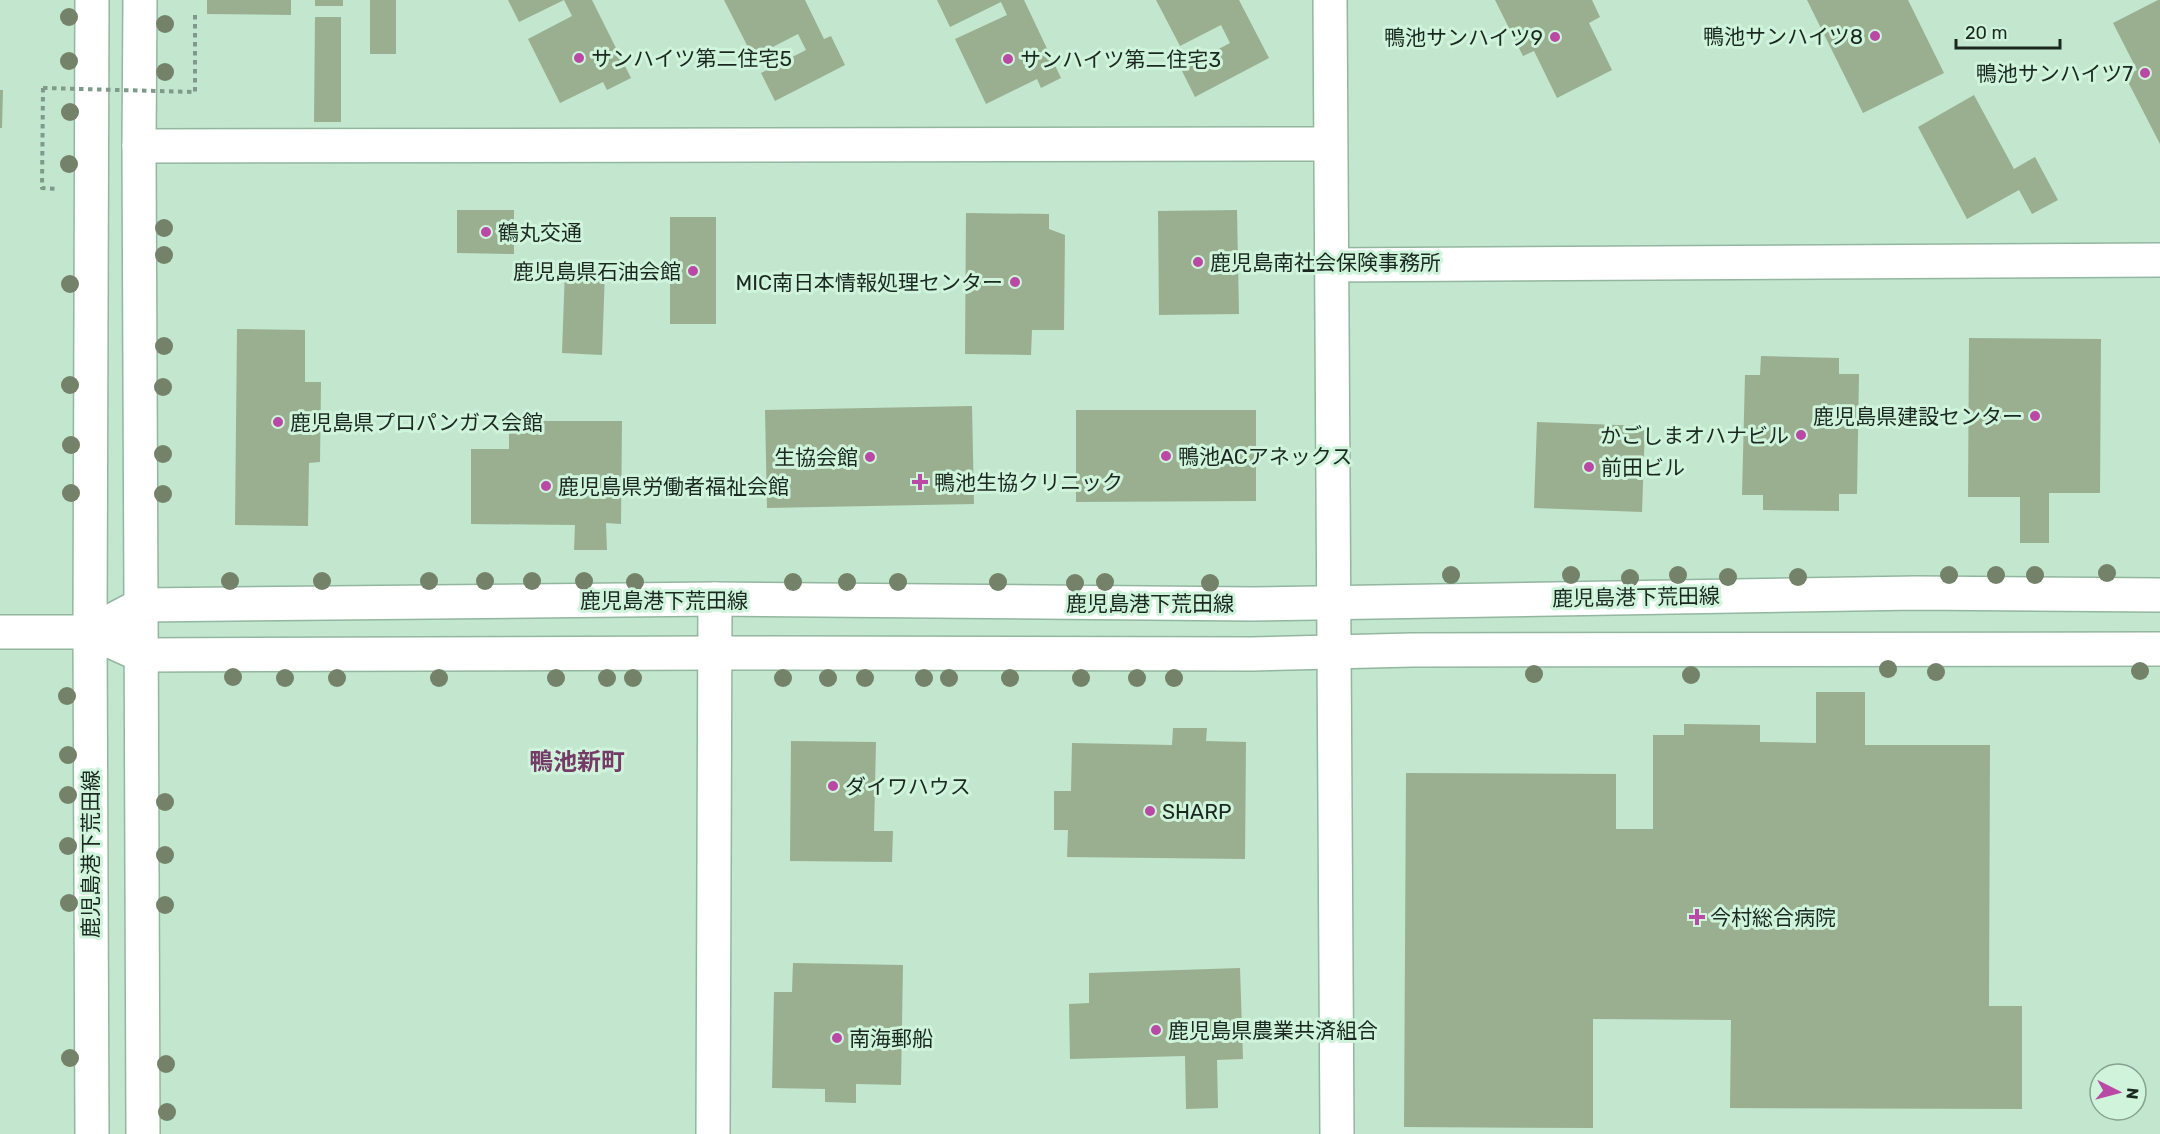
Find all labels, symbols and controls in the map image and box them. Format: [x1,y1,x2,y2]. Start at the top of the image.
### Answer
scale bar [1956,12,2060,50]
text: 20 m [1965,22,2007,44]
place label: 鴨池サンハイツ8 [1703,24,1863,49]
place label: 鴨池サンハイツ9 [1384,25,1543,50]
marker: 鴨池サンハイツ8 [1868,29,1882,43]
marker: 鴨池サンハイツ9 [1548,30,1562,44]
place label: サンハイツ第二住宅5 [591,46,792,71]
place label: サンハイツ第二住宅3 [1020,47,1221,72]
marker: サンハイツ第二住宅5 [572,51,586,65]
marker: サンハイツ第二住宅3 [1001,52,1015,66]
place label: 鴨池サンハイツ7 [1976,61,2133,86]
marker: 鴨池サンハイツ7 [2138,66,2152,80]
place label: 鶴丸交通 [498,220,582,245]
marker: 鶴丸交通 [479,225,493,239]
place label: 鹿児島南社会保険事務所 [1210,250,1441,275]
marker: 鹿児島南社会保険事務所 [1191,255,1205,269]
place label: 鹿児島県石油会館 [513,259,681,284]
marker: 鹿児島県石油会館 [686,264,700,278]
place label: MIC南日本情報処理センター [736,270,1003,295]
marker: MIC南日本情報処理センター [1008,275,1022,289]
place label: 鹿児島県建設センター [1813,404,2023,429]
marker: 鹿児島県建設センター [2028,409,2042,423]
place label: 鹿児島県プロパンガス会館 [290,410,543,435]
marker: 鹿児島県プロパンガス会館 [271,415,285,429]
place label: かごしまオハナビル [1600,423,1789,448]
marker: かごしまオハナビル [1794,428,1808,442]
place label: 鴨池ACアネックス [1178,444,1352,469]
place label: 生協会館 [774,445,858,470]
marker: 鴨池ACアネックス [1159,449,1173,463]
marker: 生協会館 [863,450,877,464]
place label: 前田ビル [1601,455,1685,480]
marker: 前田ビル [1582,460,1596,474]
place label: 鴨池生協クリニック [934,470,1123,495]
marker: 鴨池生協クリニック [911,473,929,491]
place label: 鹿児島県労働者福祉会館 [558,474,789,499]
marker: 鹿児島県労働者福祉会館 [539,479,553,493]
street label: 鹿児島港下荒田線 [1552,583,1720,611]
street label: 鹿児島港下荒田線 [580,588,748,613]
street label: 鹿児島港下荒田線 [1066,591,1234,616]
district label: 鴨池新町 [529,748,625,776]
street label: 鹿児島港下荒田線 [78,770,103,938]
place label: ダイワハウス [845,774,971,799]
marker: ダイワハウス [826,779,840,793]
place label: SHARP [1162,799,1231,824]
marker: SHARP [1143,804,1157,818]
place label: 今村総合病院 [1710,905,1836,930]
marker: 今村総合病院 [1688,908,1706,926]
place label: 鹿児島県農業共済組合 [1168,1018,1378,1043]
marker: 鹿児島県農業共済組合 [1149,1023,1163,1037]
place label: 南海郵船 [849,1026,933,1051]
marker: 南海郵船 [830,1031,844,1045]
north arrow [2088,1062,2148,1122]
text: N [2122,1087,2142,1100]

